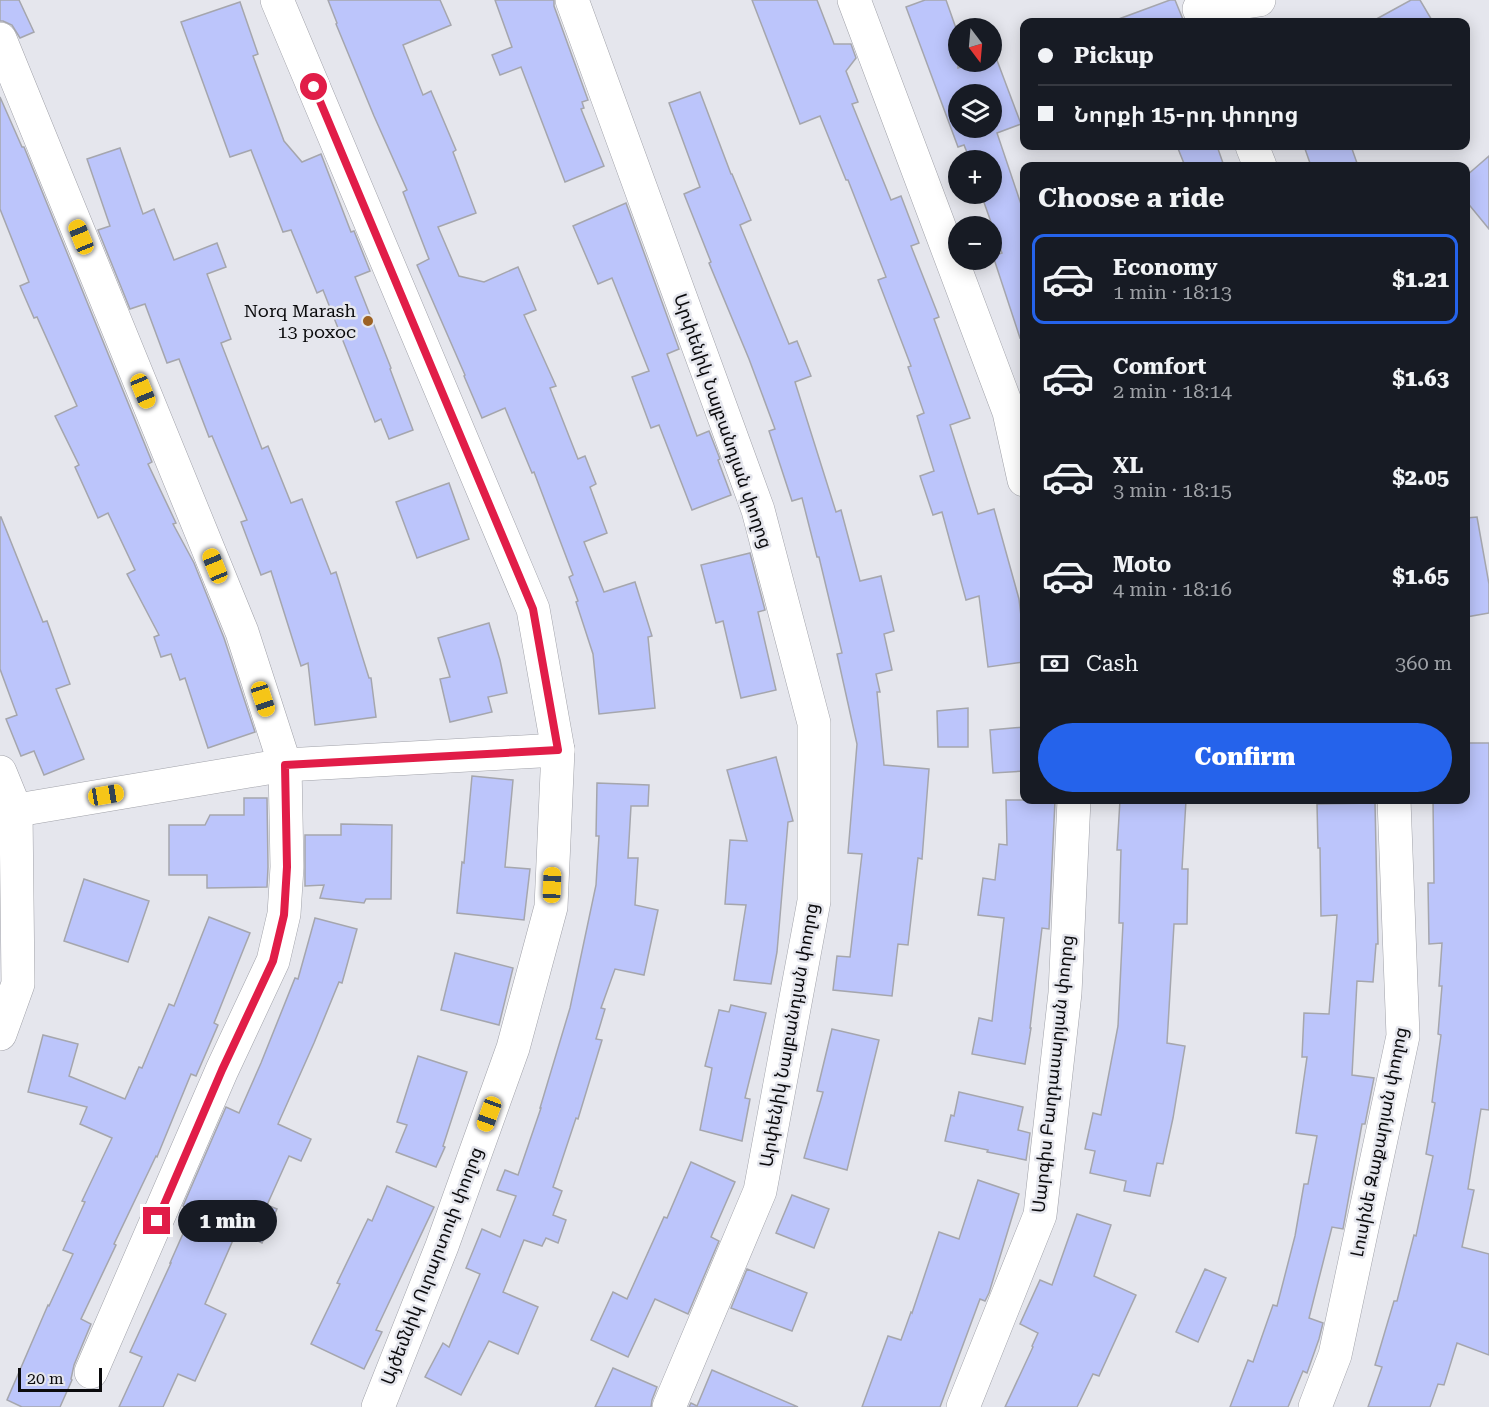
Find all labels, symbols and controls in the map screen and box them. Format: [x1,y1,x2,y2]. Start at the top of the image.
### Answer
north arrow [948,18,1002,72]
map controls [948,18,1002,270]
text: Pickup [1074,43,1154,68]
route start [300,73,327,100]
button: layers [948,84,1002,138]
text: Նորքի 15-րդ փողոց [1074,102,1298,127]
button: + [948,150,1002,204]
text: Choose a ride [1038,182,1224,214]
button: − [948,216,1002,270]
car [66,217,96,257]
icon: car [1041,252,1095,306]
text: Economy [1113,255,1217,280]
text: $1.21 [1392,267,1449,292]
text: 1 min · 18:13 [1113,280,1232,304]
street label: Արփենիկ Նալբանդյան փողոց [670,291,777,551]
place label: Norq Marash 13 poxoc [244,300,356,342]
marker: Norq Marash 13 poxoc [361,314,375,328]
icon: car [1041,351,1095,405]
text: Comfort [1113,354,1206,379]
text: $1.63 [1392,366,1449,391]
car [128,371,158,411]
text: 2 min · 18:14 [1113,379,1232,403]
icon: car [1041,450,1095,504]
text: XL [1113,453,1143,478]
text: $2.05 [1392,465,1449,490]
text: 3 min · 18:15 [1113,478,1232,502]
car [200,546,230,586]
icon: car [1041,549,1095,603]
text: Moto [1113,552,1171,577]
text: $1.65 [1392,564,1449,589]
text: 4 min · 18:16 [1113,577,1232,601]
icon: cash [1038,647,1071,680]
text: Cash [1086,651,1138,676]
text: 360 m [1395,651,1452,675]
car [249,679,277,719]
button: Confirm [1038,723,1452,792]
car [87,783,125,807]
car [542,867,562,903]
street label: Արփենիկ Նալբանդյան փողոց [755,901,822,1169]
street label: Սարգիս Բաղդասարյան փողոց [1027,934,1078,1214]
street label: Լուսինե Զաքարյան փողոց [1346,1025,1411,1259]
car [474,1094,504,1134]
street label: Այծեմնիկ Ուրարտուի փողոց [376,1144,487,1388]
callout: 1 min [178,1200,277,1242]
route end [143,1207,170,1234]
text: 1 min [199,1209,256,1233]
scale bar [18,1365,102,1392]
text: 20 m [27,1369,64,1388]

